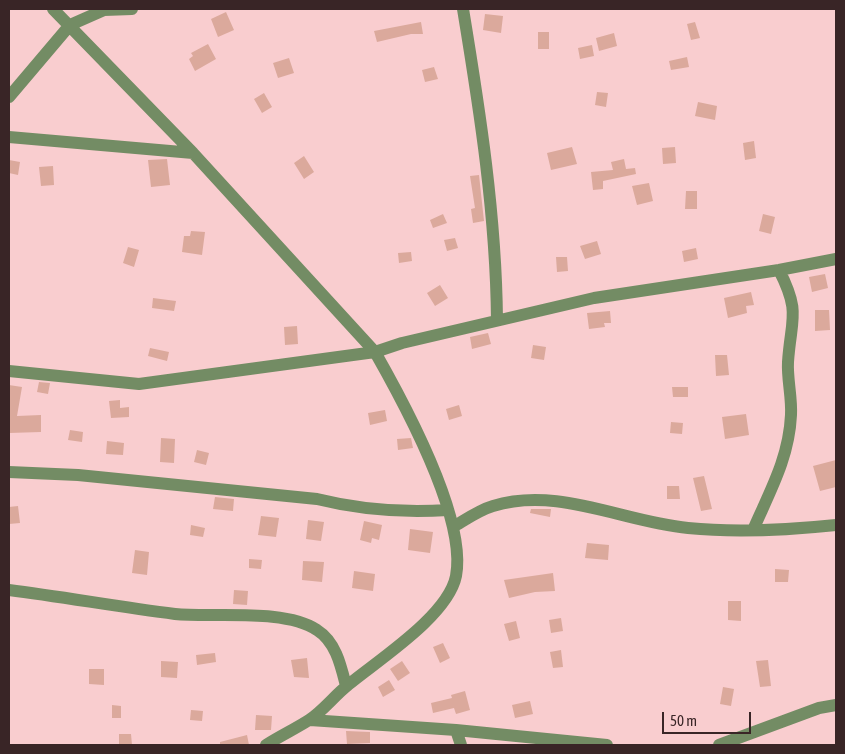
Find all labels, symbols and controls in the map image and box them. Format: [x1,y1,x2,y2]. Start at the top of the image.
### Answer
scale bar [665,702,754,734]
text: 50 m [670,712,697,729]

